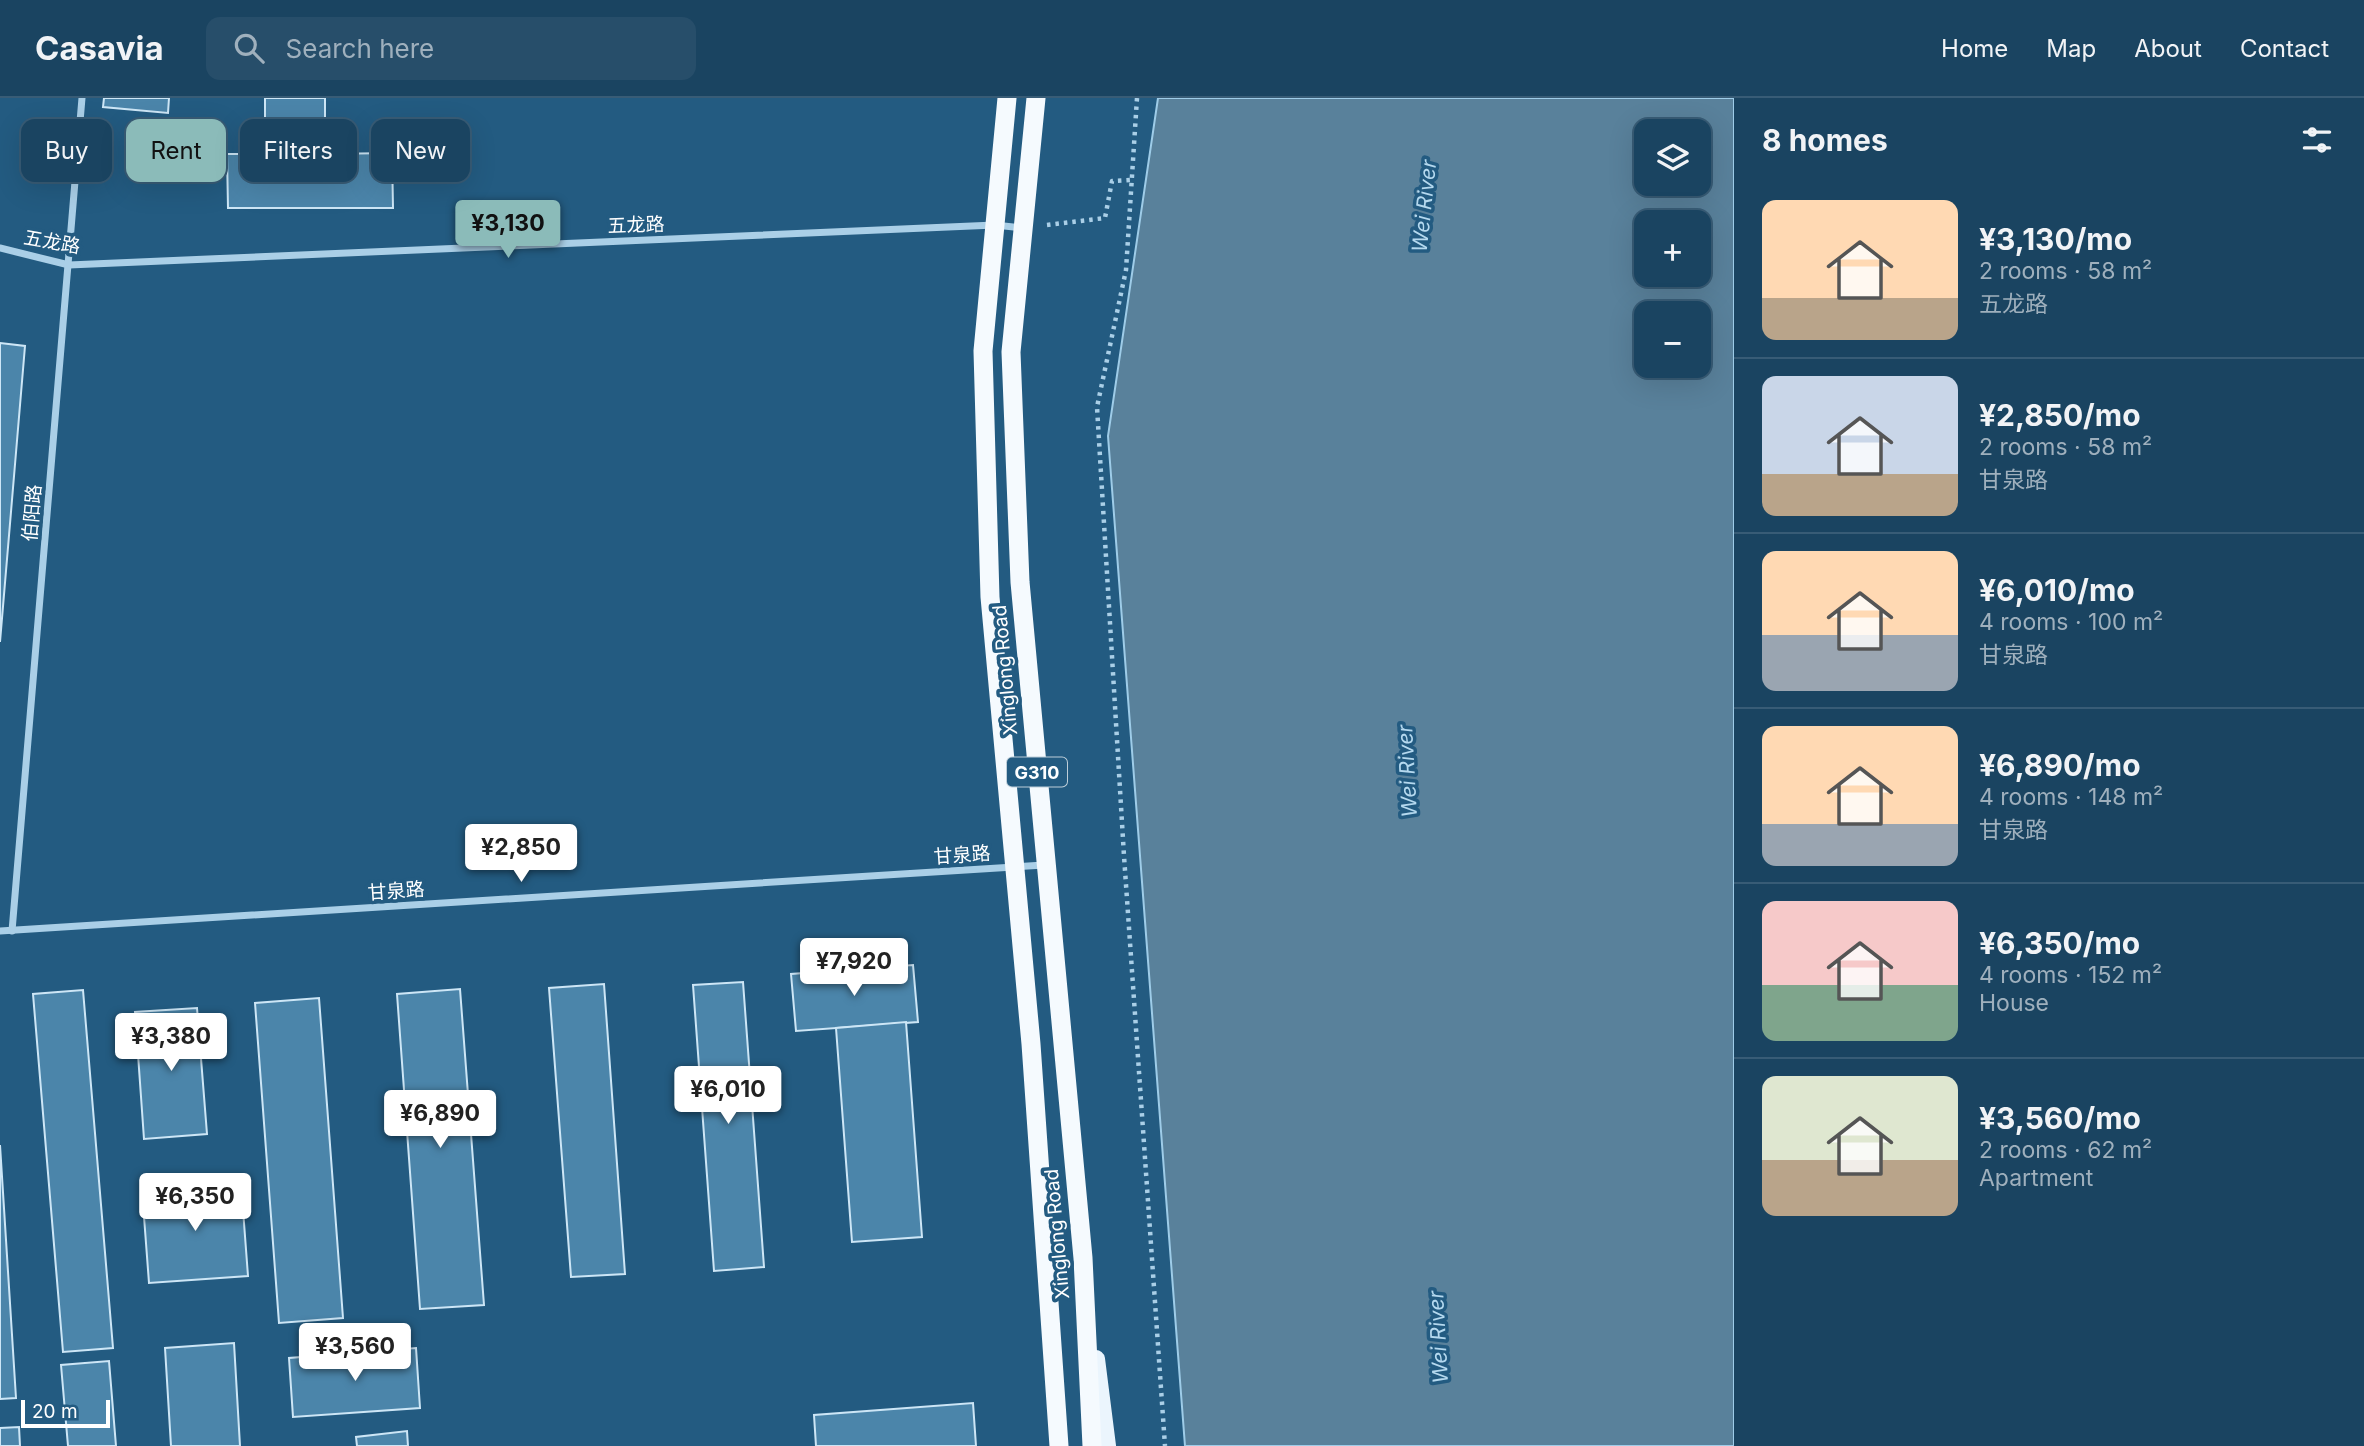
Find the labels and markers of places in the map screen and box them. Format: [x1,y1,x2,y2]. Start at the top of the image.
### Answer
pin: ¥3,130 [451,200,565,260]
pin: ¥2,850 [464,824,578,884]
pin: ¥7,920 [797,939,911,998]
pin: ¥3,380 [114,1014,228,1073]
pin: ¥6,010 [671,1066,785,1126]
pin: ¥6,890 [383,1090,497,1150]
pin: ¥6,350 [138,1174,252,1233]
pin: ¥3,560 [298,1324,412,1383]

